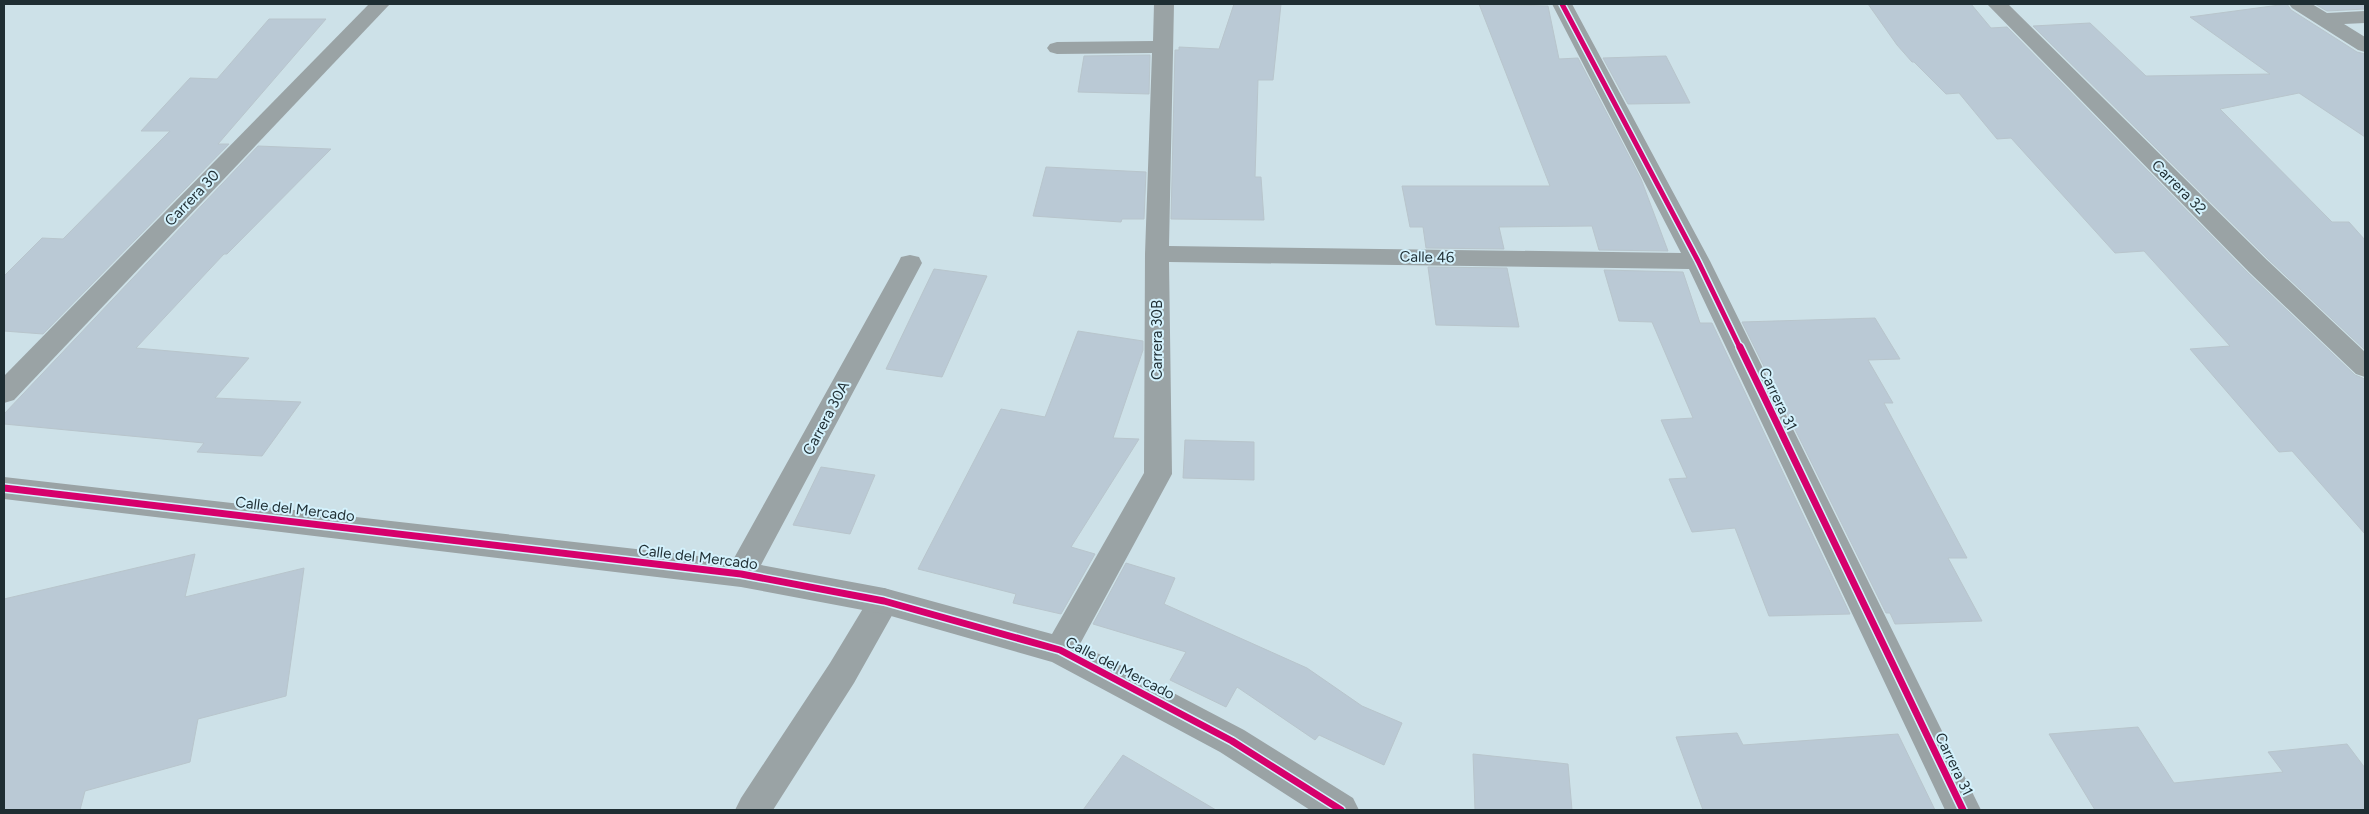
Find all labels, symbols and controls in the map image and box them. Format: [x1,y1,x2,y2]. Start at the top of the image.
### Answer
street label: Carrera 32 [2148,156,2210,218]
street label: Carrera 30 [161,166,223,230]
street label: Calle 46 [1399,248,1455,266]
street label: Carrera 30B [1148,300,1166,380]
street label: Carrera 31 [1755,365,1801,433]
street label: Carrera 30A [799,378,853,458]
street label: Calle del Mercado [234,493,356,525]
street label: Calle del Mercado [637,541,759,573]
street label: Calle del Mercado [1062,633,1178,703]
street label: Carrera 31 [1931,730,1977,798]

